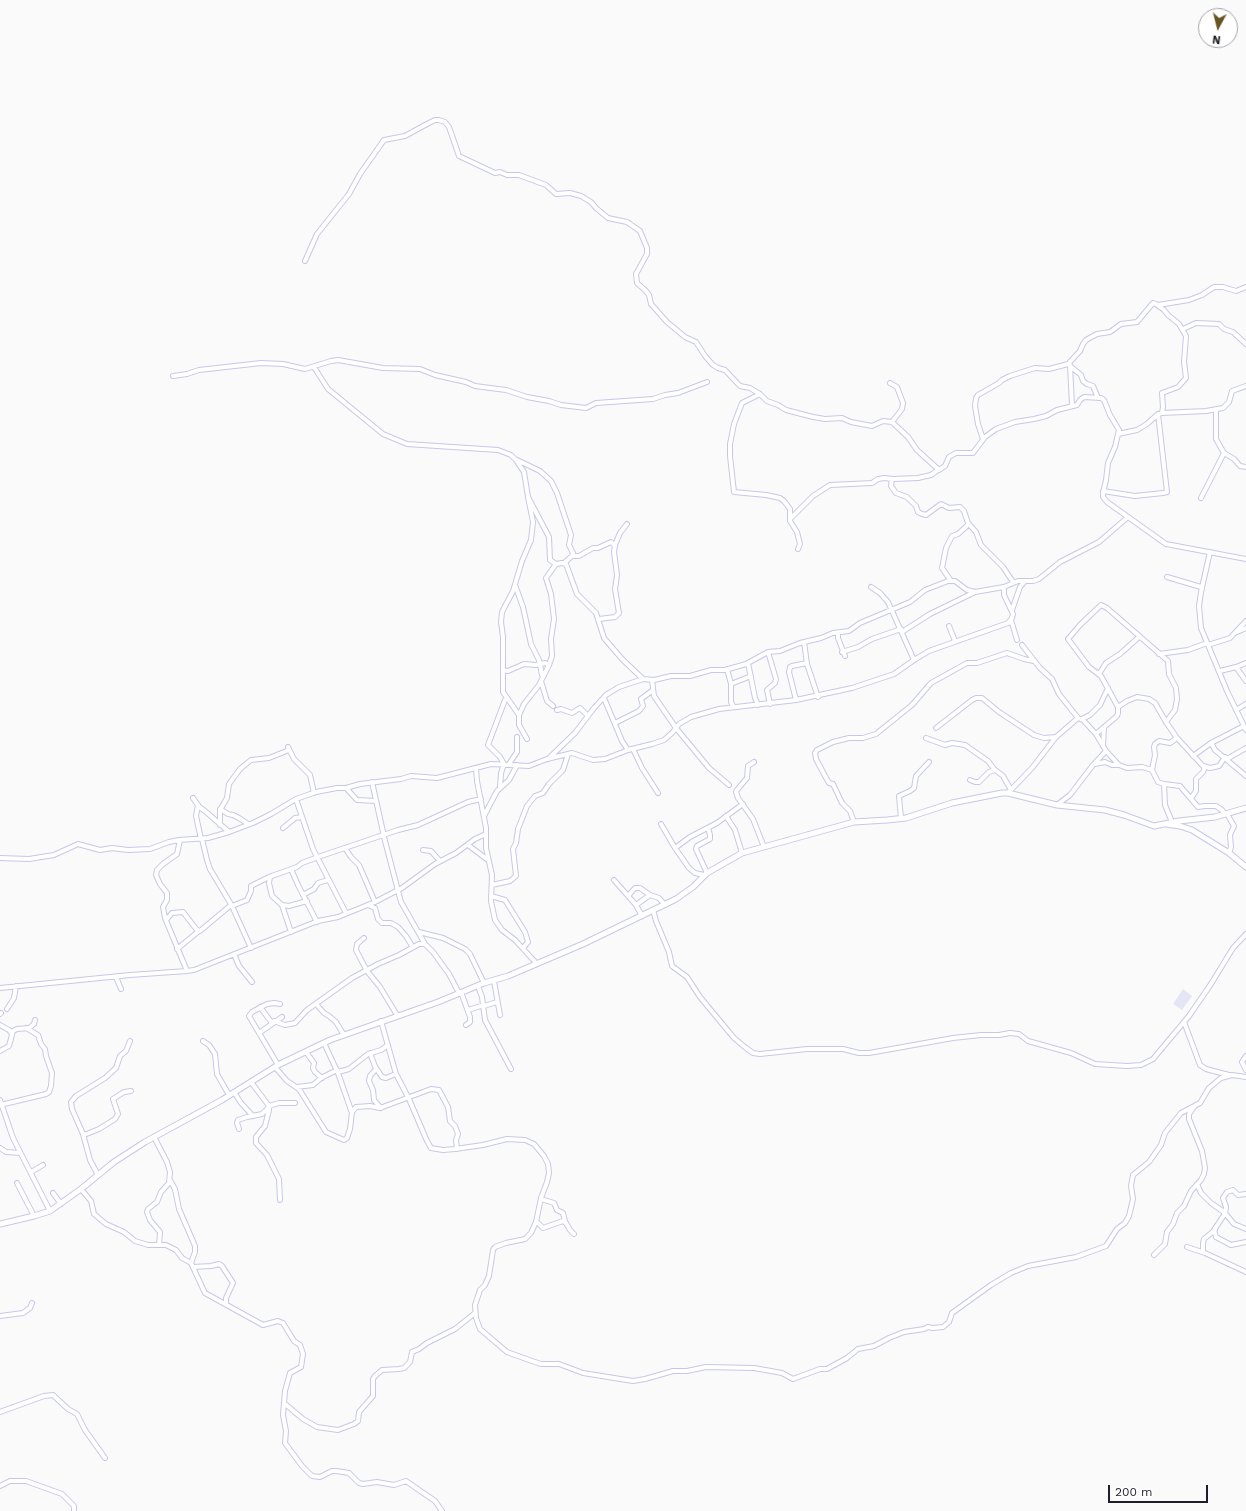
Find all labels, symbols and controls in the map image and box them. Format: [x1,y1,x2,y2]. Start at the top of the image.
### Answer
north arrow [1198,8,1238,48]
text: N [1212,32,1221,46]
scale bar [1110,1477,1210,1503]
text: 200 m [1115,1485,1152,1499]

